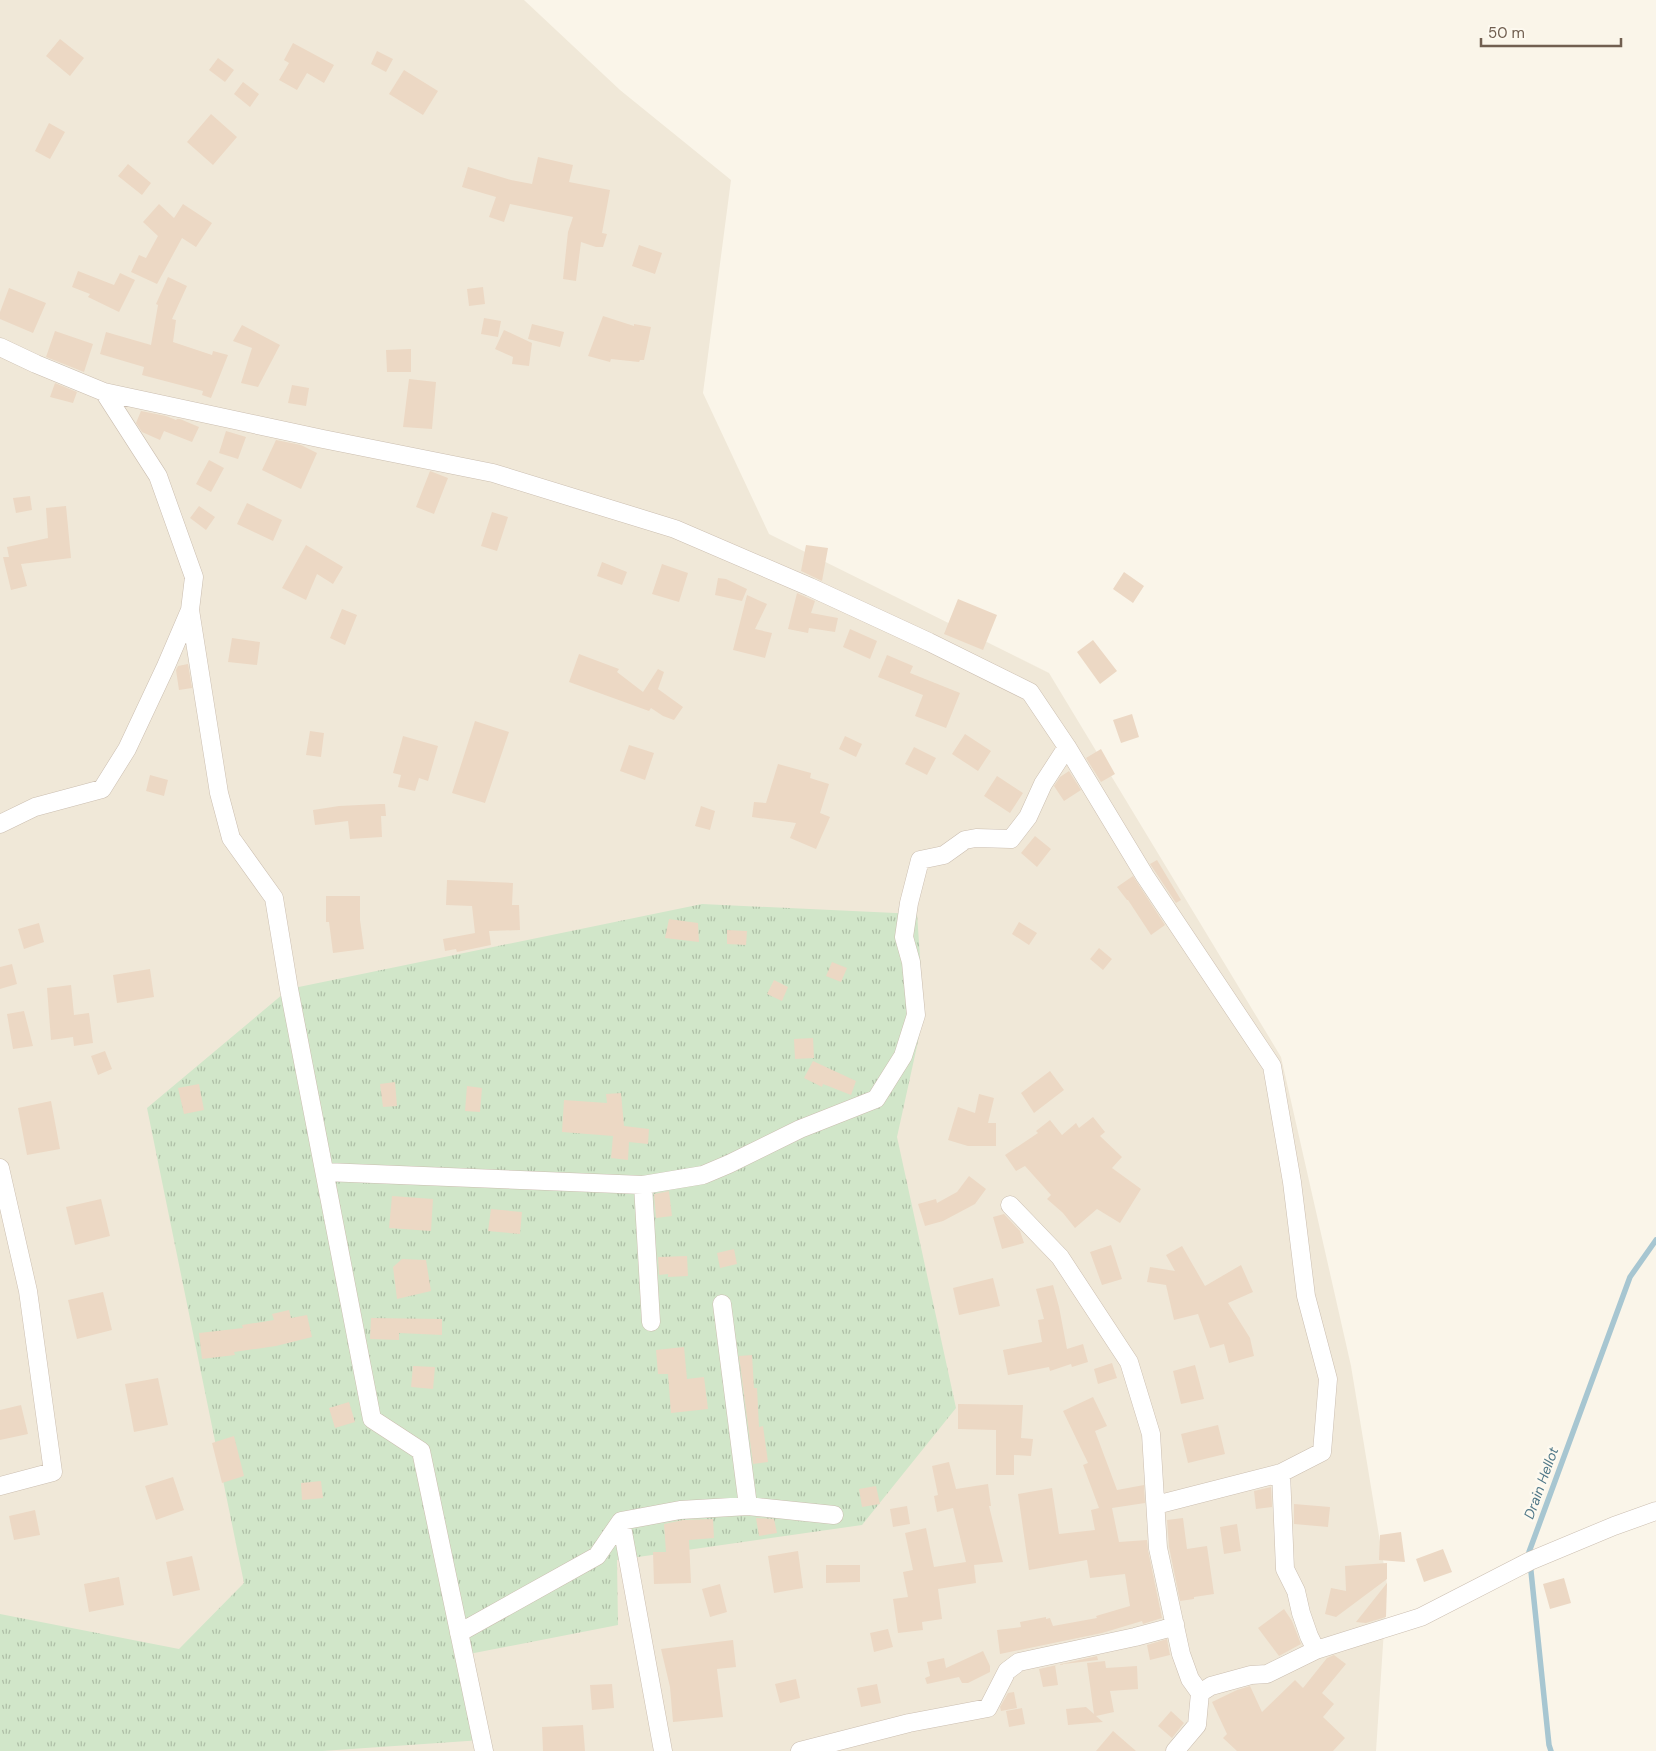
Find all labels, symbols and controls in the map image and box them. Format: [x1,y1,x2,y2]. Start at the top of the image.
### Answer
scale bar [1481,15,1621,47]
text: 50 m [1488,23,1525,43]
water label: Drain Hellot [1520,1444,1563,1521]

